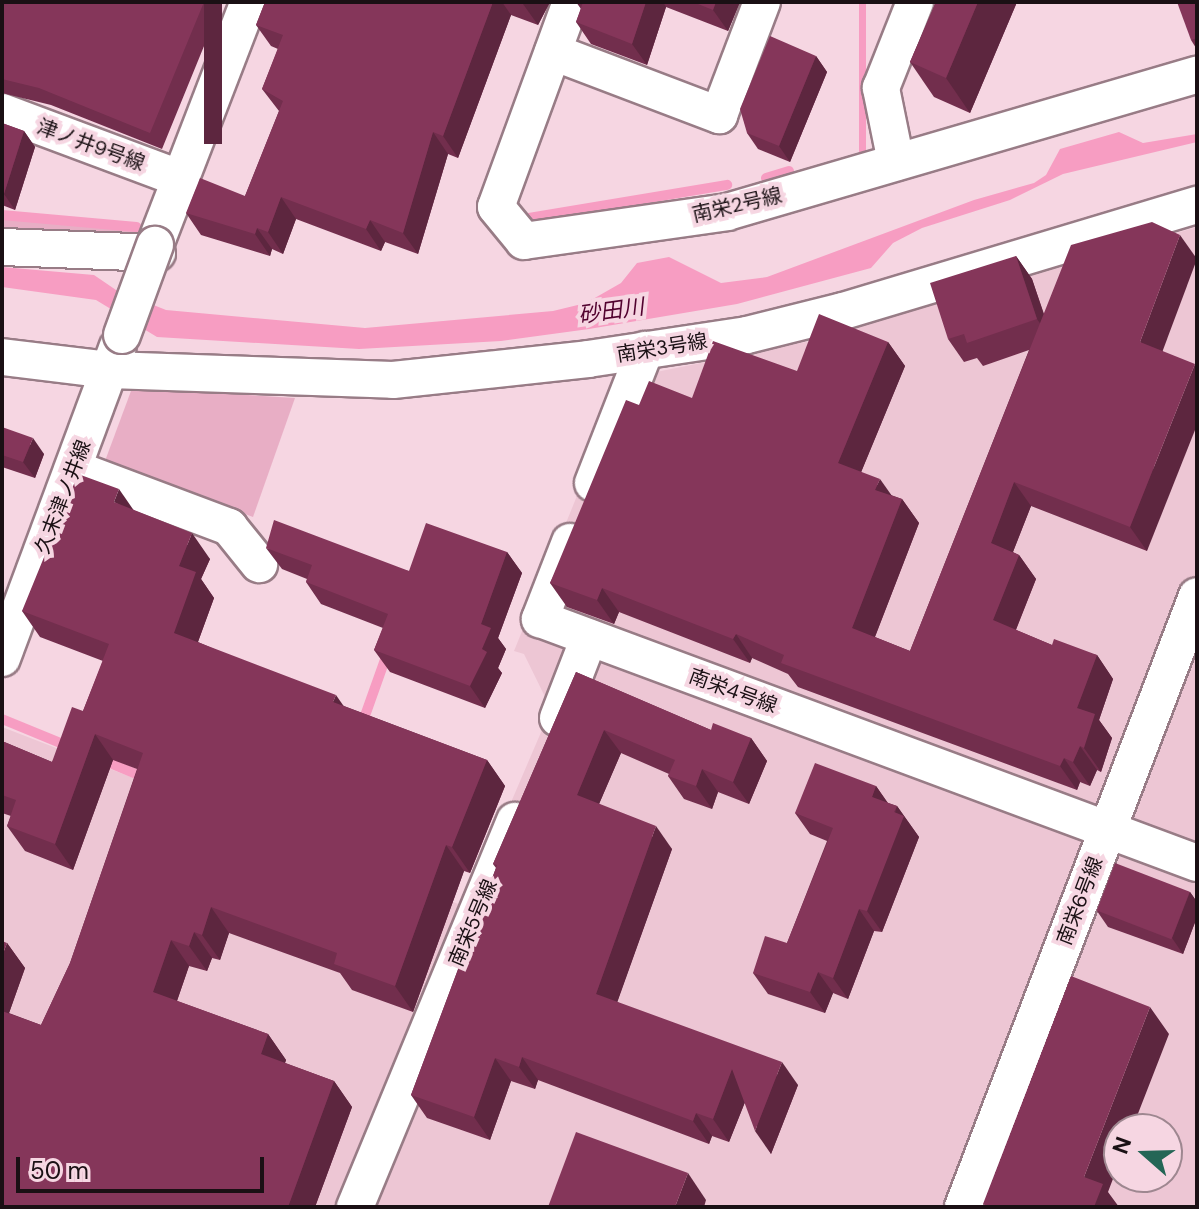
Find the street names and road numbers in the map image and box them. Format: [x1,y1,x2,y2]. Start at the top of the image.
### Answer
street label: 津ノ井9号線 [34,114,148,176]
street label: 南栄2号線 [690,183,784,227]
street label: 南栄3号線 [615,329,709,367]
street label: 久末津ノ井線 [30,437,96,557]
street label: 南栄4号線 [686,664,780,718]
street label: 南栄6号線 [1052,853,1108,949]
street label: 南栄5号線 [444,876,502,970]

